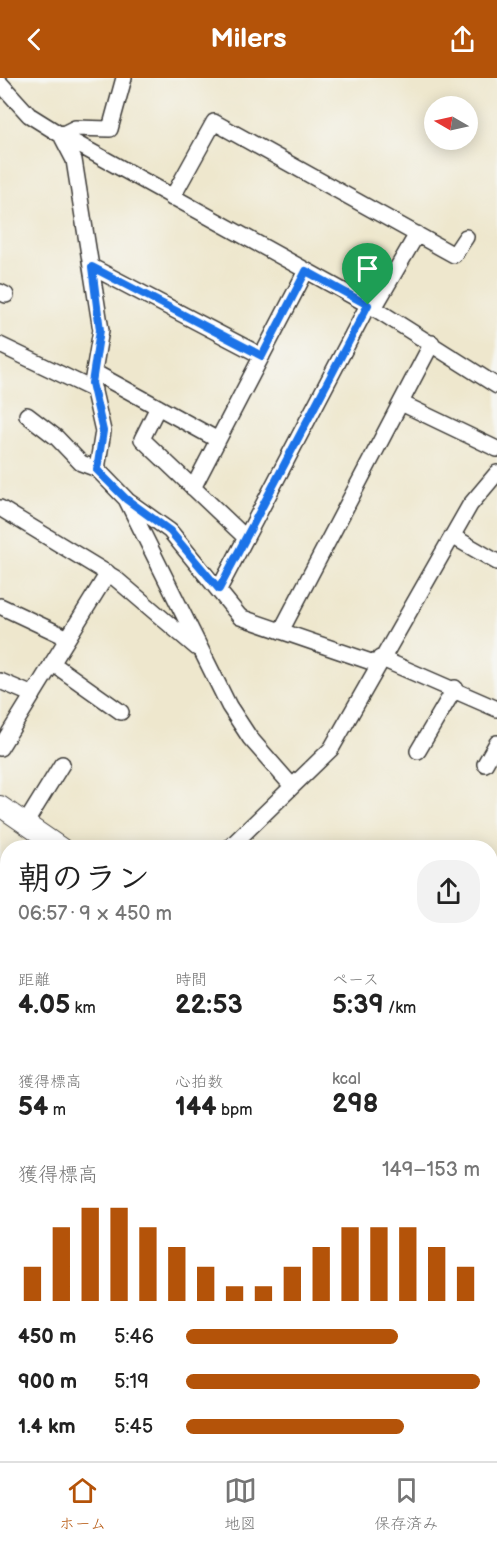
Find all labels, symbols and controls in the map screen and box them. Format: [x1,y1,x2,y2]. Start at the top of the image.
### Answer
icon: back [18,23,51,56]
text: Milers [210,23,287,55]
icon: share [446,23,479,56]
north arrow [424,96,478,150]
map controls [424,96,478,150]
pin [342,243,393,305]
icon: arrive [351,252,384,285]
text: 朝のラン [18,859,150,899]
button: share [417,860,480,923]
text: 06:57 · 9 × 450 m [18,902,172,926]
text: 距離 [18,971,50,990]
text: 時間 [175,971,207,990]
text: ペース [332,971,379,990]
text: 4.05 [18,990,70,1021]
text: 22:53 [175,990,243,1021]
text: 5:39 [332,990,384,1021]
text: km [70,999,96,1018]
text: /km [384,999,416,1018]
text: kcal [332,1070,361,1089]
text: 獲得標高 [18,1073,82,1092]
text: 心拍数 [175,1073,223,1092]
text: 298 [332,1089,378,1120]
text: 54 [18,1092,48,1123]
text: 144 [175,1092,217,1123]
text: m [48,1101,66,1120]
text: bpm [217,1101,252,1120]
text: 149–153 m [382,1158,480,1182]
text: 獲得標高 [18,1163,98,1187]
text: 450 m [18,1325,76,1349]
text: 5:46 [114,1325,154,1349]
text: 900 m [18,1370,77,1394]
text: 5:19 [114,1370,149,1394]
text: 1.4 km [18,1415,76,1439]
text: 5:45 [114,1415,153,1439]
tab: ホーム [59,1474,106,1534]
tab: 地図 [224,1474,257,1534]
tab: 保存済み [374,1474,438,1534]

